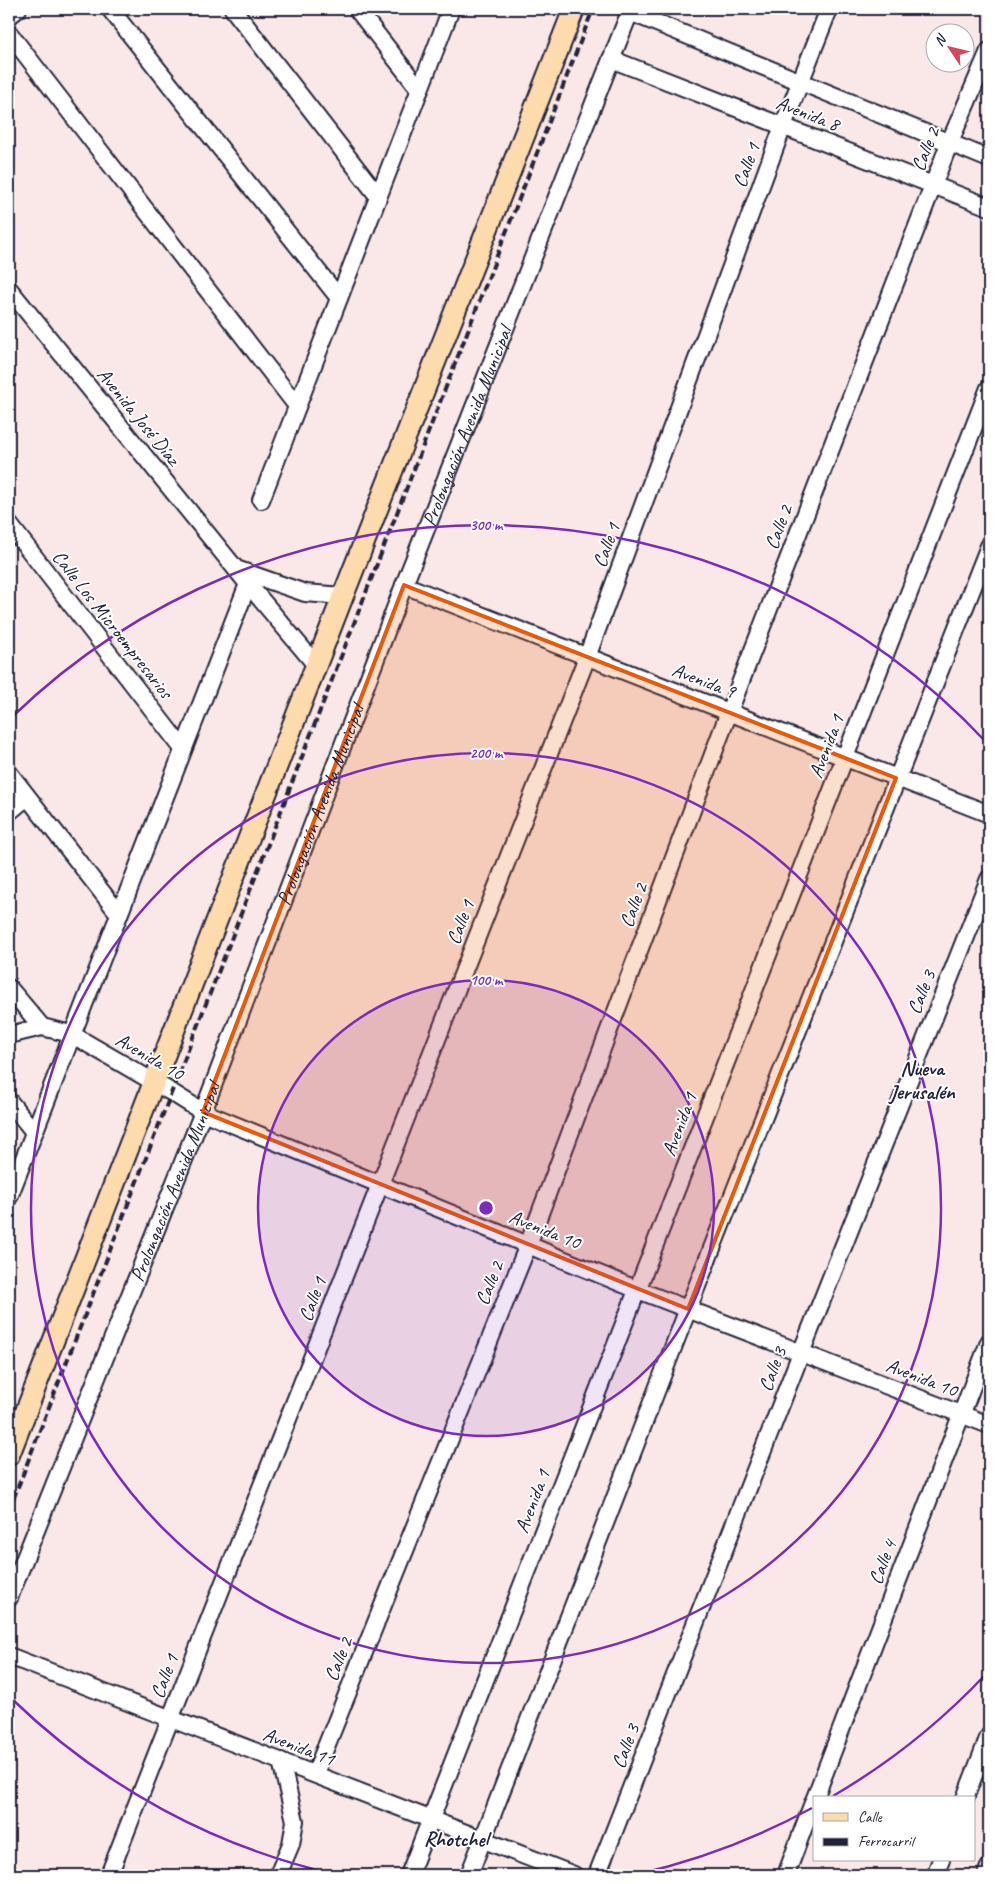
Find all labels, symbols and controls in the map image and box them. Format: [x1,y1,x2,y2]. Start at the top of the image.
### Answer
north arrow [926,22,976,72]
text: N [930,30,951,49]
street label: Avenida 8 [773,90,845,138]
street label: Calle 2 [905,122,946,175]
street label: Calle 1 [727,139,766,191]
street label: Prolongación Avenida Municipal [417,320,519,530]
street label: Avenida José Díaz [92,363,187,472]
street label: Calle 2 [759,500,799,553]
text: 300 m [470,516,504,535]
street label: Calle 1 [587,519,626,571]
street label: Calle Los Microempresarios [47,545,180,705]
street label: Avenida 9 [669,657,741,705]
street label: Prolongación Avenida Municipal [271,698,371,909]
street label: Avenida 1 [803,710,850,781]
text: 200 m [470,744,504,763]
street label: Calle 2 [614,878,654,931]
street label: Calle 1 [441,896,481,948]
street label: Calle 3 [901,965,942,1018]
text: 100 m [470,971,504,990]
street label: Avenida 10 [111,1027,190,1087]
district label: Nueva Jerusalén [887,1055,956,1105]
street label: Prolongación Avenida Municipal [125,1076,227,1285]
street label: Avenida 1 [656,1088,703,1159]
centre of rings [477,1199,495,1217]
street label: Avenida 10 [505,1204,586,1256]
street label: Calle 2 [469,1256,510,1309]
street label: Calle 1 [293,1273,333,1325]
street label: Calle 3 [753,1342,793,1395]
street label: Avenida 10 [882,1352,963,1403]
street label: Avenida 1 [509,1465,556,1536]
street label: Calle 4 [863,1535,903,1588]
street label: Calle 2 [318,1632,359,1685]
street label: Calle 1 [145,1650,185,1702]
street label: Calle 3 [606,1719,646,1772]
street label: Avenida 11 [259,1721,339,1772]
legend [813,1796,976,1862]
text: Calle [858,1808,883,1827]
district label: Rhotchel [424,1826,493,1852]
text: Ferrocarril [858,1832,916,1851]

